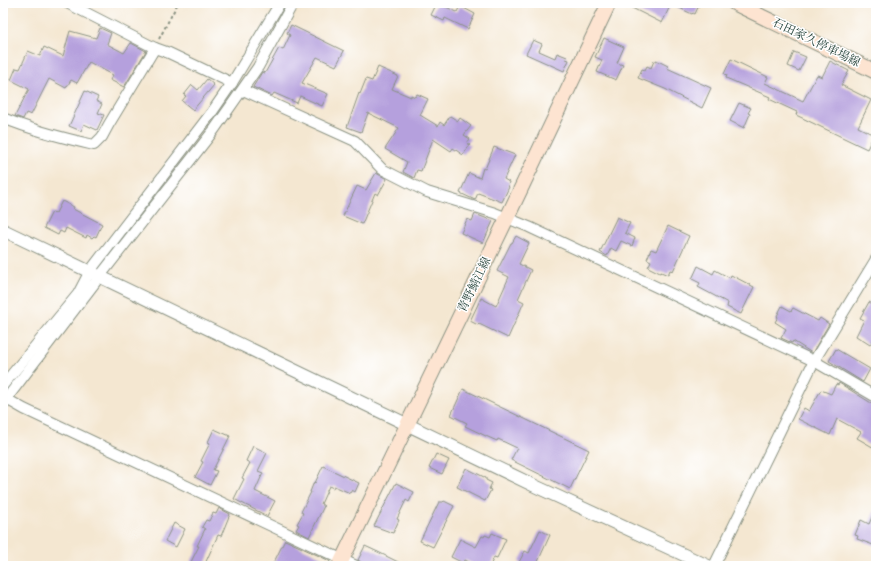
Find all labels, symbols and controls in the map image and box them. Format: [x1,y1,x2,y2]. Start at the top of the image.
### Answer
street label: 石田家久停車場線 [769,15,863,71]
street label: 青野鯖江線 [455,255,495,315]

